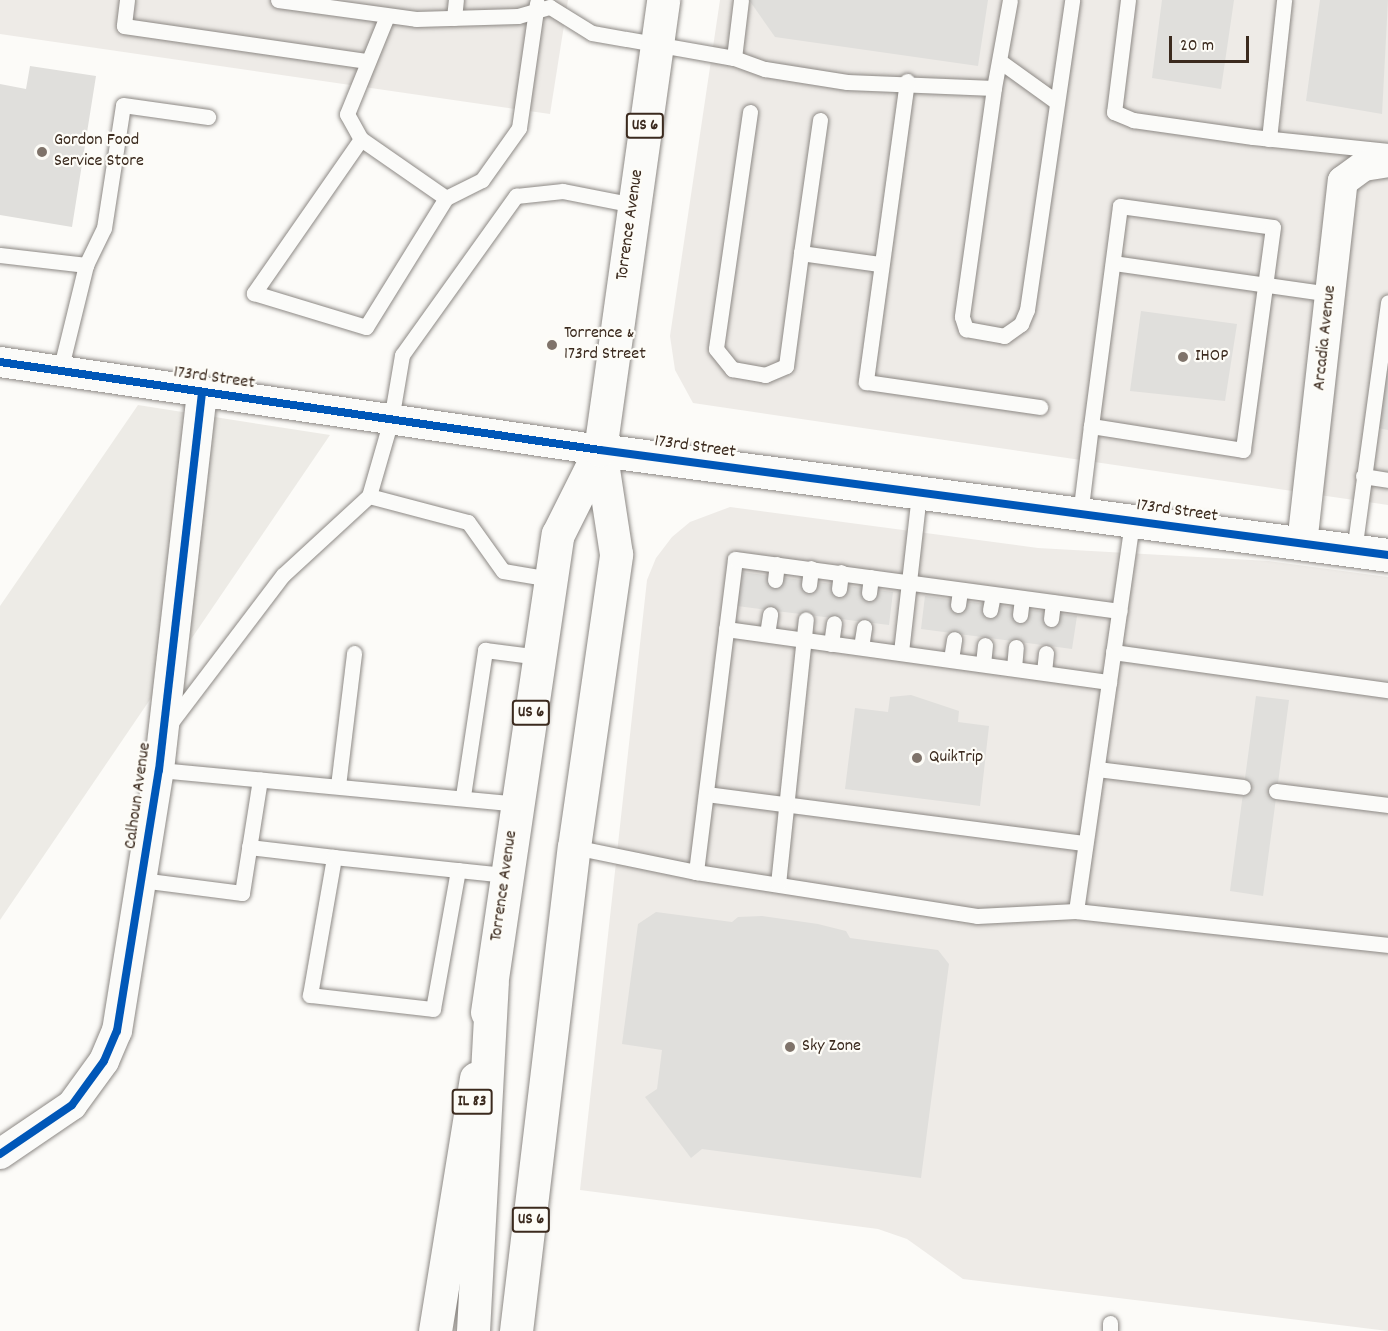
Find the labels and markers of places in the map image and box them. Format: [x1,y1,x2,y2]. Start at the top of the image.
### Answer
place label: Gordon Food Service Store [54,131,144,174]
marker: Gordon Food Service Store [35,145,49,159]
place label: Torrence & 173rd Street [564,324,646,366]
marker: Torrence & 173rd Street [545,338,559,352]
place label: IHOP [1195,346,1228,368]
marker: IHOP [1176,350,1190,364]
place label: QuikTrip [929,747,983,769]
marker: QuikTrip [910,751,924,765]
place label: Sky Zone [802,1036,861,1058]
marker: Sky Zone [783,1040,797,1054]

